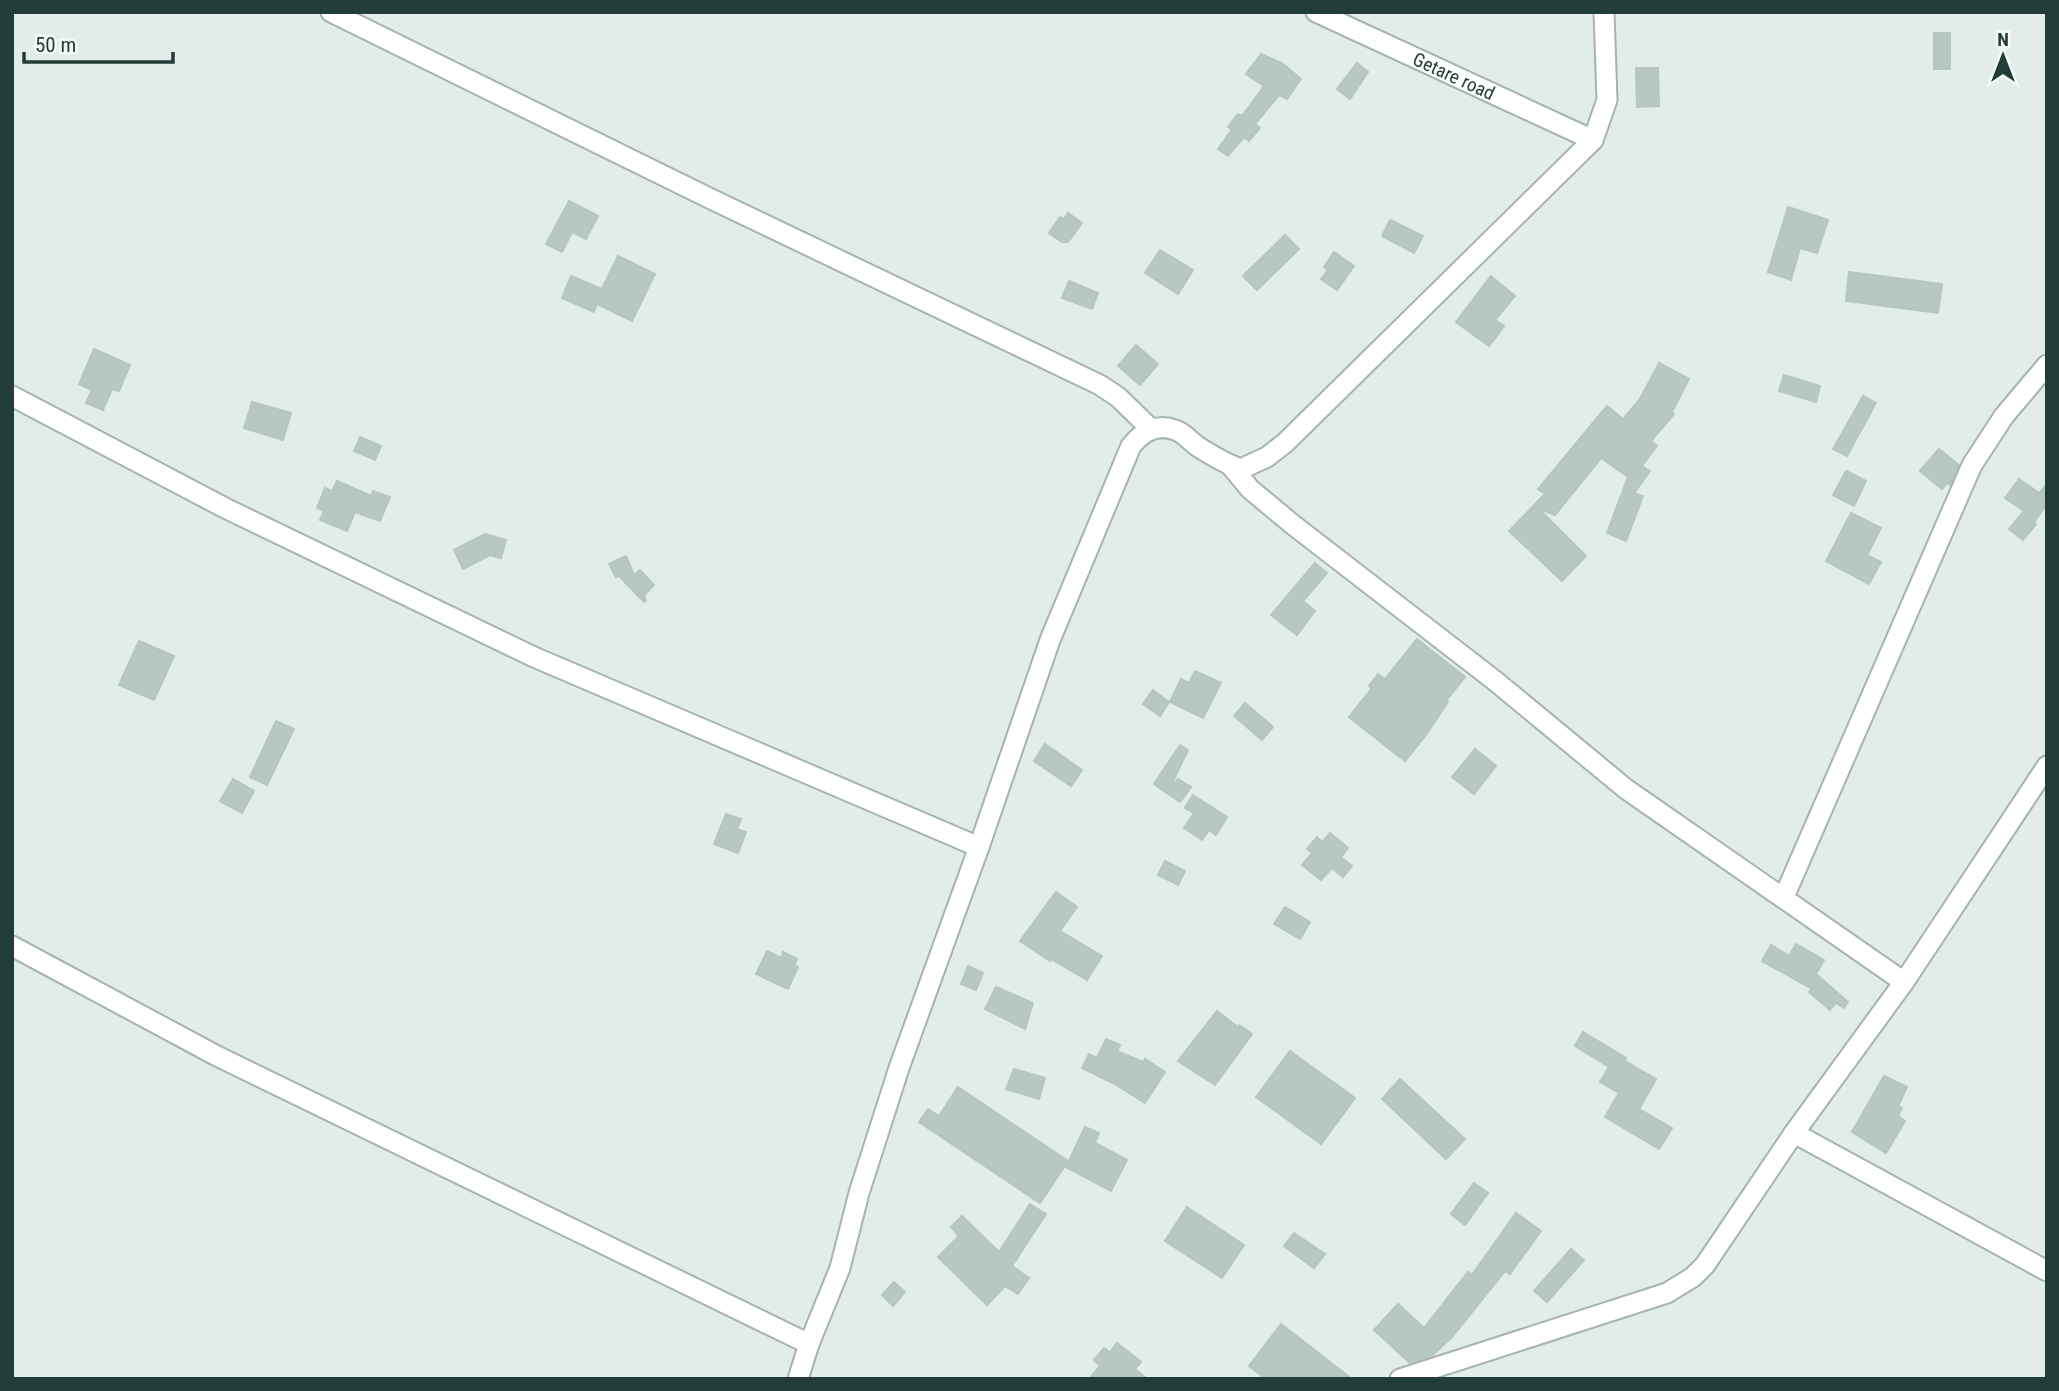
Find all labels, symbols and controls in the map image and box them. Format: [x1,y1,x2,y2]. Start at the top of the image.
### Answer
scale bar [24,21,173,65]
north arrow [1968,21,2038,91]
text: N [1997,28,2009,51]
text: 50 m [35,33,76,57]
street label: Getare road [1409,47,1499,105]

